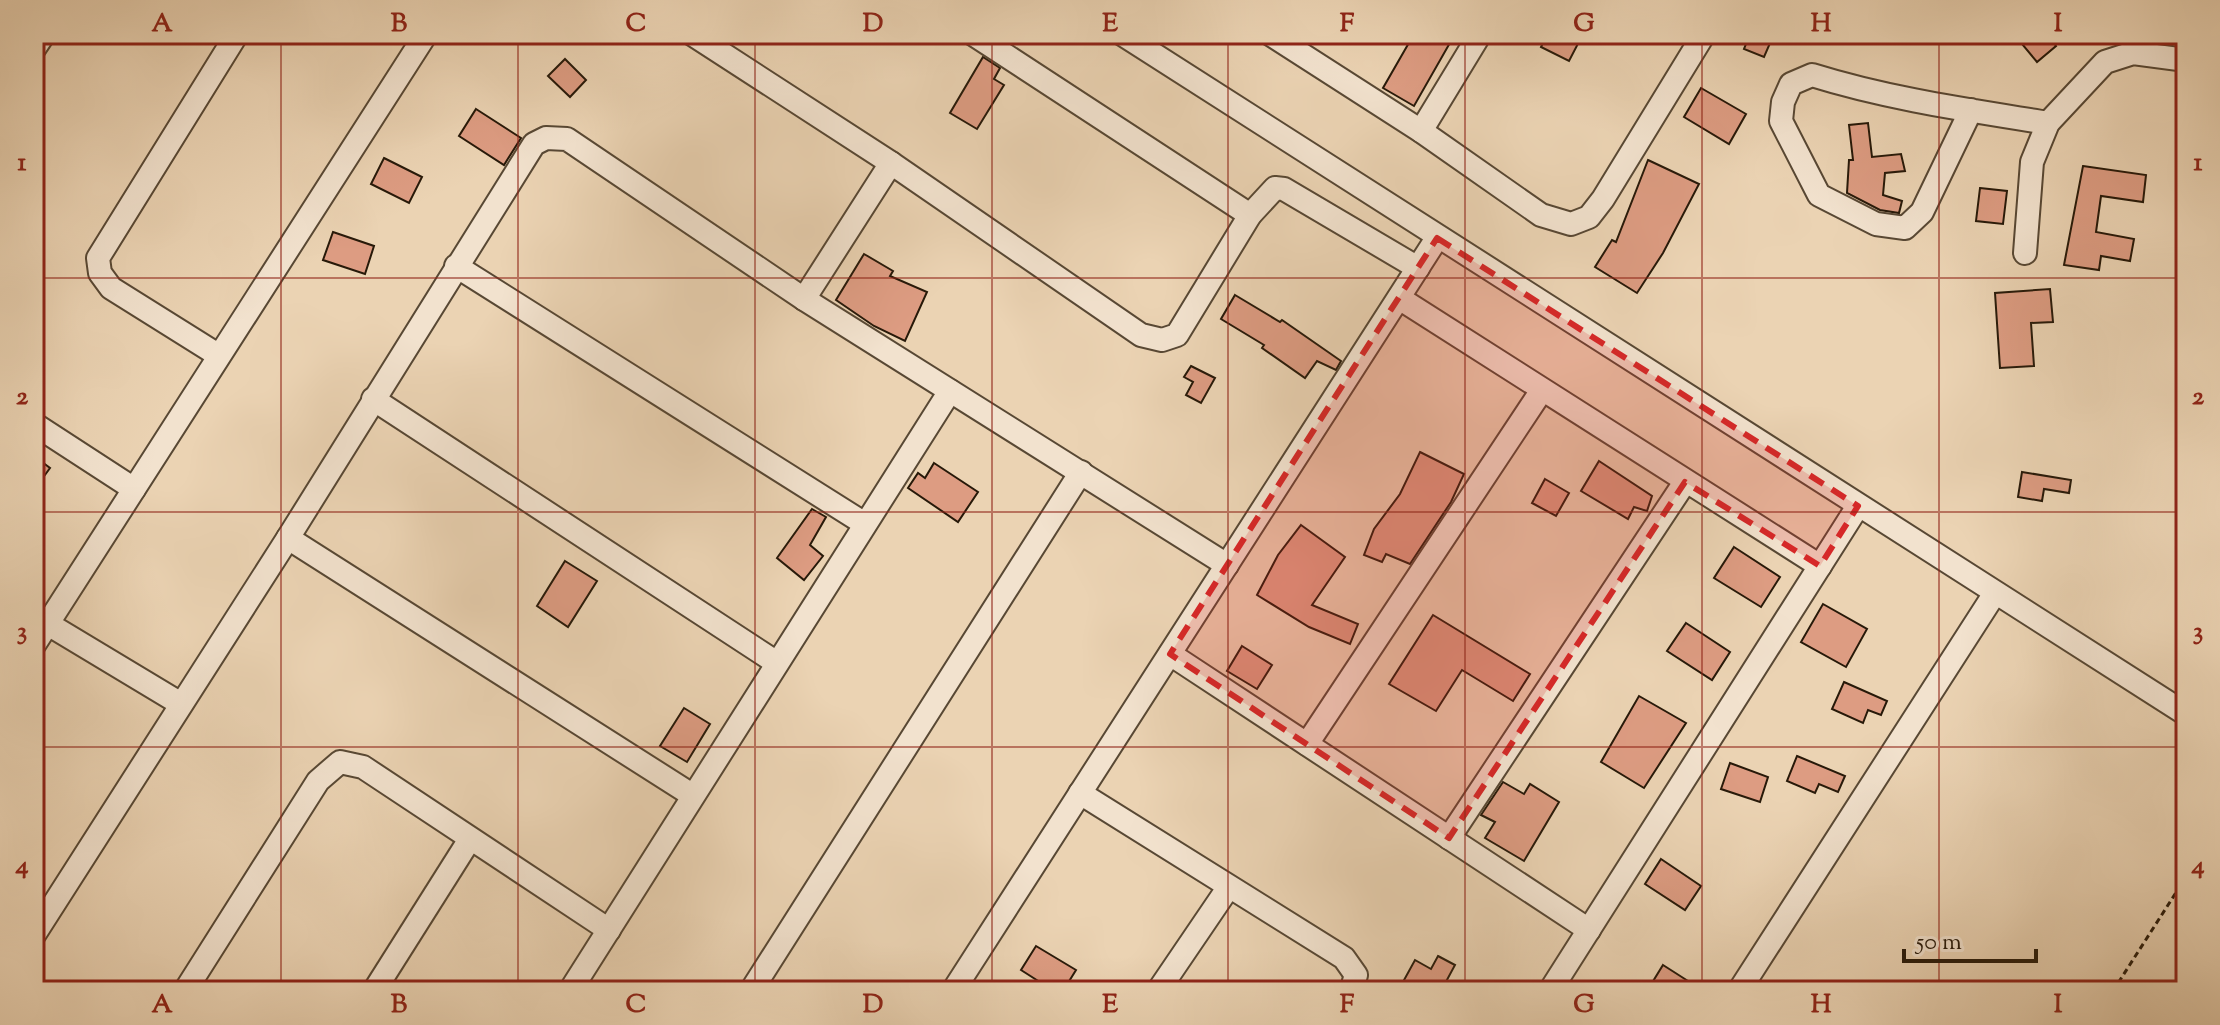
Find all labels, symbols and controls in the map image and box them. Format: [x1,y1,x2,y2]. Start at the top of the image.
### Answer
text: A [151,6,173,43]
text: B [391,6,408,43]
text: C [626,6,646,43]
text: D [863,6,883,43]
text: E [1102,6,1118,43]
text: F [1340,6,1355,43]
text: G [1573,6,1595,43]
text: H [1811,6,1832,43]
text: I [2054,6,2063,43]
text: 1 [18,145,27,182]
text: 1 [2194,145,2203,182]
text: 2 [16,379,29,416]
text: 2 [2192,379,2205,416]
text: 3 [17,614,27,651]
text: 3 [2193,614,2203,651]
text: 4 [14,848,29,885]
text: 4 [2190,848,2205,885]
scale bar [1904,913,2036,963]
text: 50 m [1914,926,1962,960]
text: A [151,987,173,1024]
text: B [391,987,408,1024]
text: C [626,987,646,1024]
text: D [863,987,883,1024]
text: E [1102,987,1118,1024]
text: F [1340,987,1355,1024]
text: G [1573,987,1595,1024]
text: H [1811,987,1832,1024]
text: I [2054,987,2063,1024]

